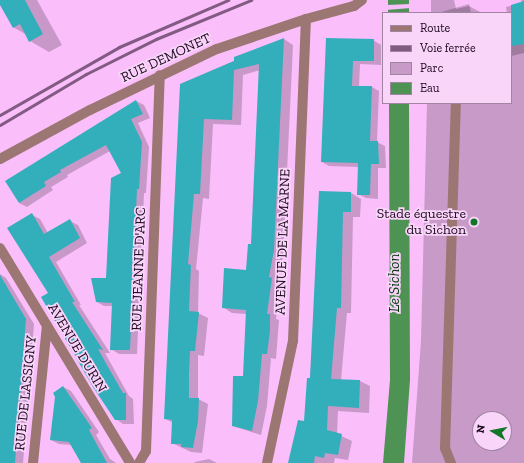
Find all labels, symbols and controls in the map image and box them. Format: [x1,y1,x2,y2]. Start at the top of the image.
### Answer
legend [382,12,512,104]
text: Route [420,21,450,35]
street label: RUE DEMONET [118,30,214,86]
text: Voie ferrée [420,41,476,55]
text: Parc [420,61,443,75]
text: Eau [420,81,440,95]
street label: AVENUE DE LA MARNE [272,168,294,316]
place label: Stade équestre du Sichon [377,206,466,238]
street label: RUE JEANNE D'ARC [128,207,150,331]
marker: Stade équestre du Sichon [469,217,479,227]
water label: Le Sichon [386,254,404,312]
street label: AVENUE DURIN [44,301,110,395]
street label: RUE DE LASSIGNY [12,335,40,451]
north arrow [472,411,512,451]
text: N [474,424,488,434]

